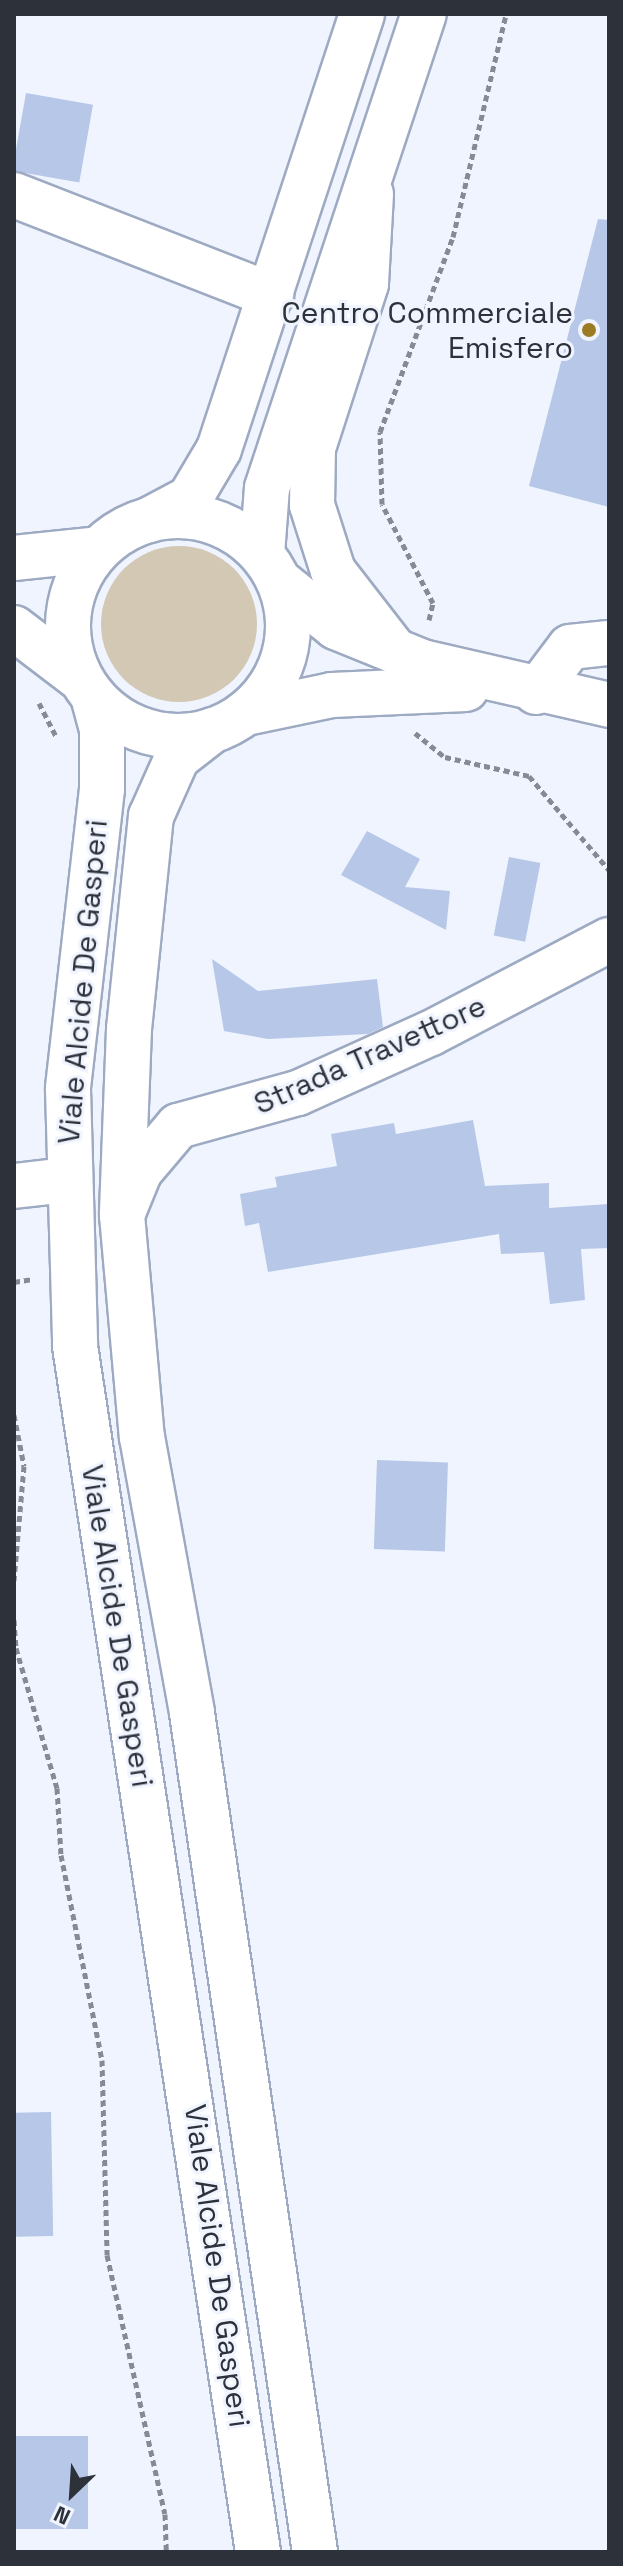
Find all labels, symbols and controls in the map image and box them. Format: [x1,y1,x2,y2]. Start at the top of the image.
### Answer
place label: Centro Commerciale Emisfero [282,295,573,366]
marker: Centro Commerciale Emisfero [580,321,598,339]
street label: Viale Alcide De Gasperi [51,818,115,1146]
street label: Strada Travettore [248,988,492,1122]
street label: Viale Alcide De Gasperi [74,1462,160,1790]
street label: Viale Alcide De Gasperi [176,2102,258,2430]
north arrow [32,2454,112,2534]
text: N [49,2500,74,2532]

